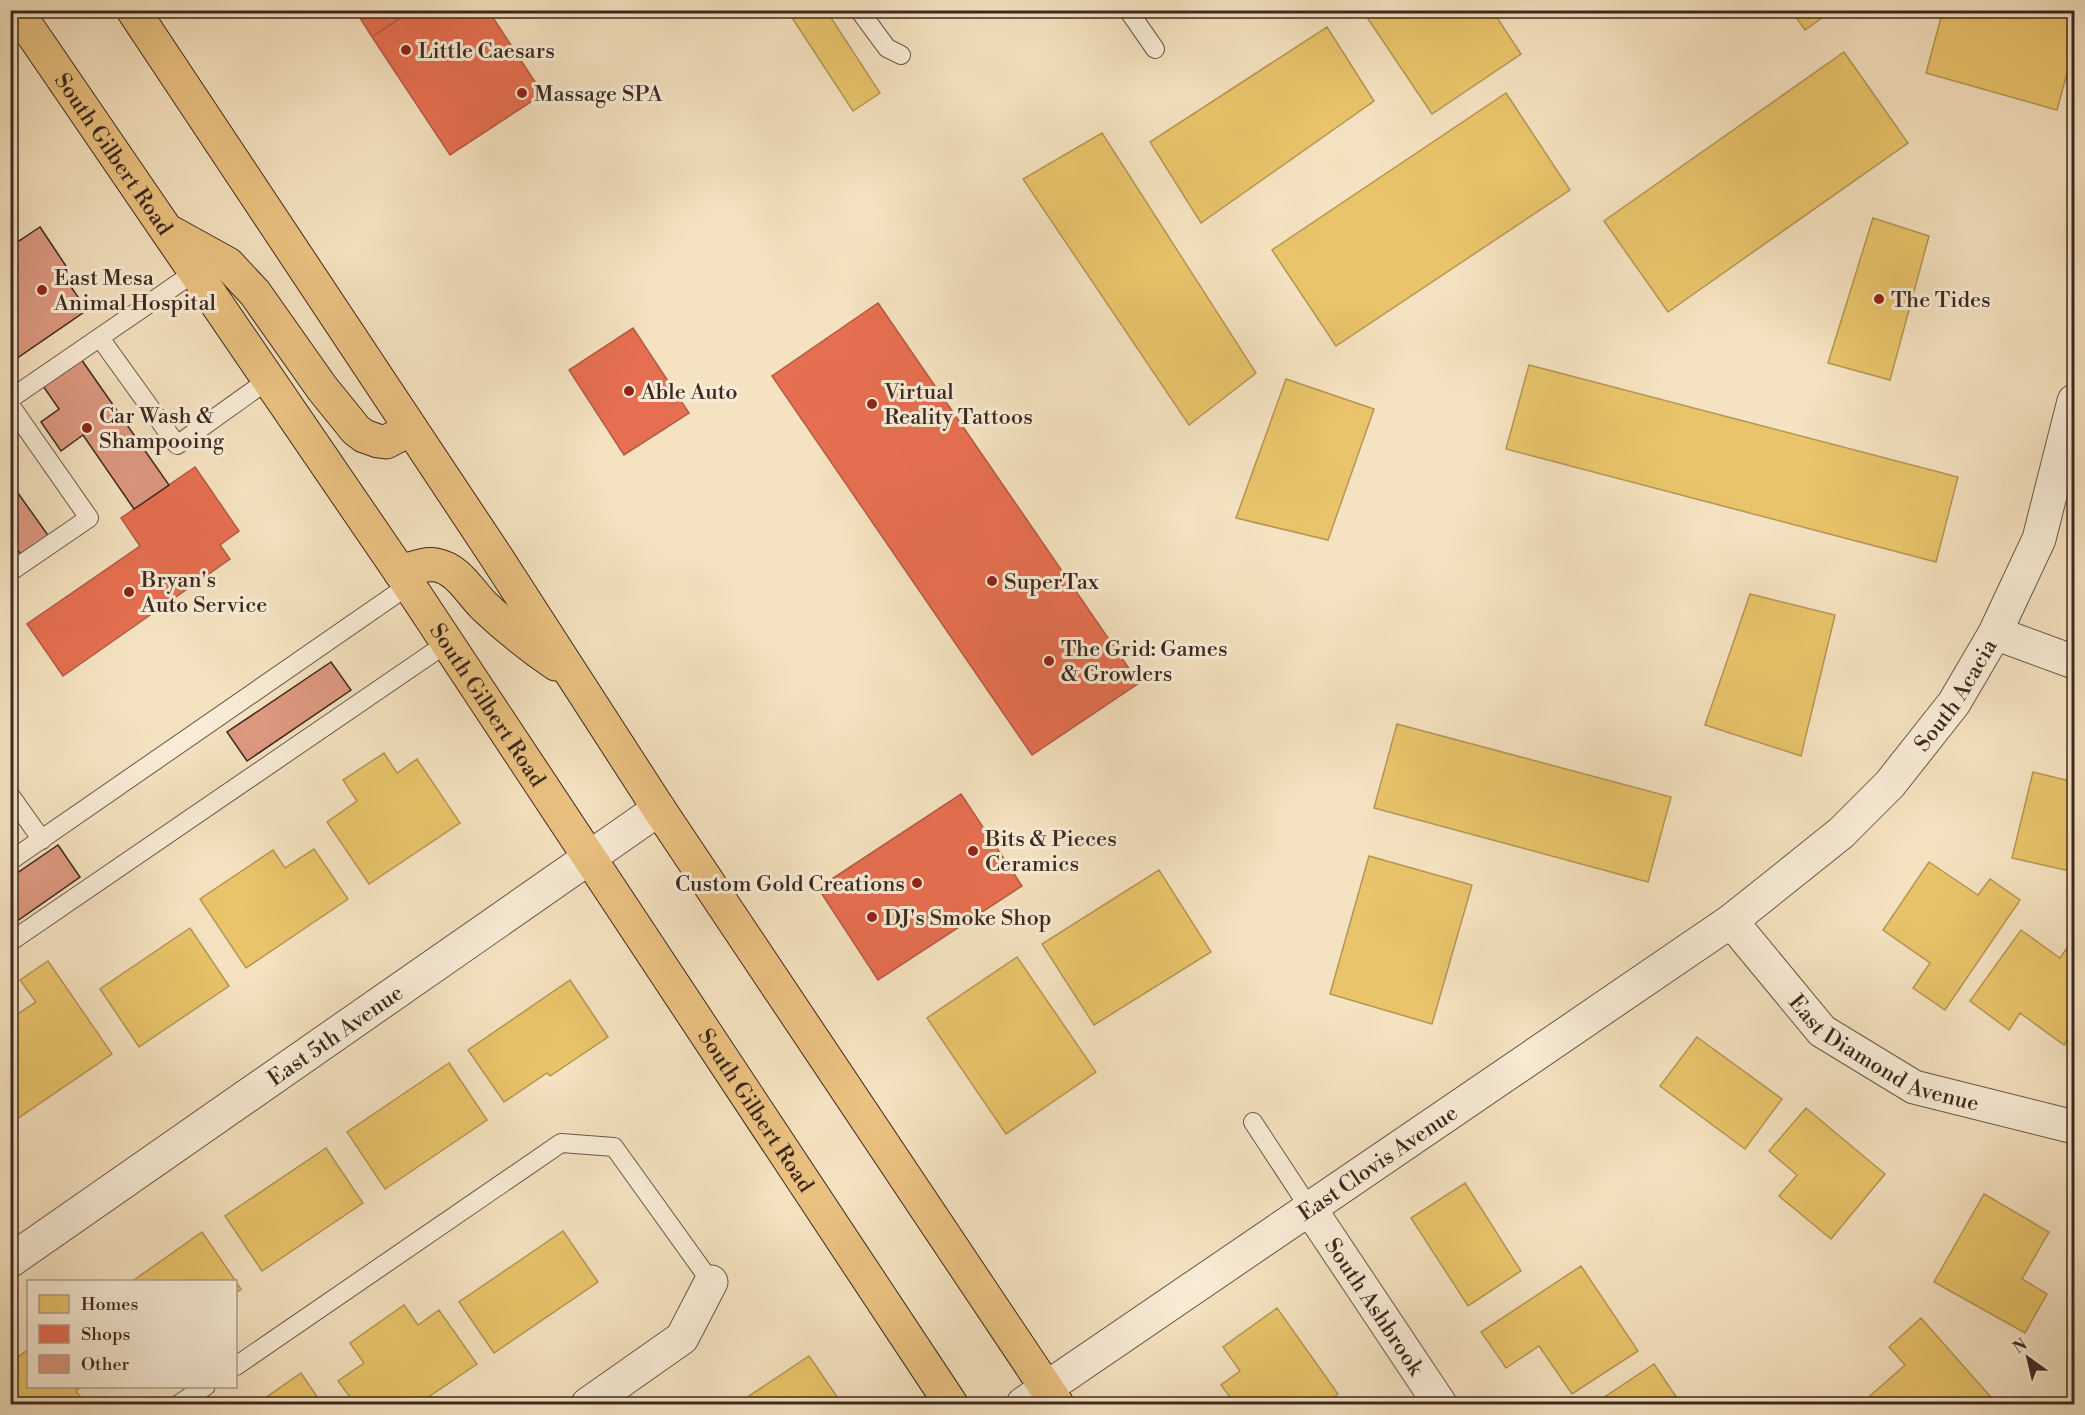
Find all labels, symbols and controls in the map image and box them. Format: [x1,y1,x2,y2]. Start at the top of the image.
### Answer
place label: Little Caesars [418,38,555,65]
marker: Little Caesars [399,43,413,57]
street label: South Gilbert Road [48,68,178,241]
place label: Massage SPA [534,81,663,108]
marker: Massage SPA [515,86,529,100]
place label: East Mesa Animal Hospital [53,265,217,317]
marker: East Mesa Animal Hospital [35,283,49,297]
place label: The Tides [1891,287,1991,314]
marker: The Tides [1872,292,1886,306]
place label: Able Auto [640,379,738,406]
place label: Virtual Reality Tattoos [883,379,1033,431]
marker: Able Auto [622,384,636,398]
marker: Virtual Reality Tattoos [865,397,879,411]
place label: Car Wash & Shampooing [99,403,225,455]
marker: Car Wash & Shampooing [80,421,94,435]
place label: Bryan's Auto Service [140,567,267,619]
place label: SuperTax [1004,569,1100,596]
marker: SuperTax [985,574,999,588]
marker: Bryan's Auto Service [122,585,136,599]
street label: South Gilbert Road [423,619,551,793]
street label: South Acacia [1909,634,2004,757]
place label: The Grid: Games & Growlers [1061,636,1228,688]
marker: The Grid: Games & Growlers [1042,654,1056,668]
place label: Bits & Pieces Ceramics [984,826,1117,878]
marker: Bits & Pieces Ceramics [966,844,980,858]
place label: Custom Gold Creations [675,871,905,898]
marker: Custom Gold Creations [910,876,924,890]
place label: DJ's Smoke Shop [884,905,1051,932]
marker: DJ's Smoke Shop [865,910,879,924]
street label: East 5th Avenue [263,979,409,1092]
street label: East Diamond Avenue [1782,989,1982,1118]
street label: South Gilbert Road [691,1024,819,1198]
street label: East Clovis Avenue [1293,1100,1463,1227]
street label: South Ashbrook [1318,1233,1430,1382]
legend [27,1280,237,1388]
text: Homes [81,1293,138,1316]
text: Shops [81,1323,131,1346]
north arrow [1998,1328,2058,1388]
text: N [2009,1334,2031,1358]
text: Other [81,1353,129,1376]

